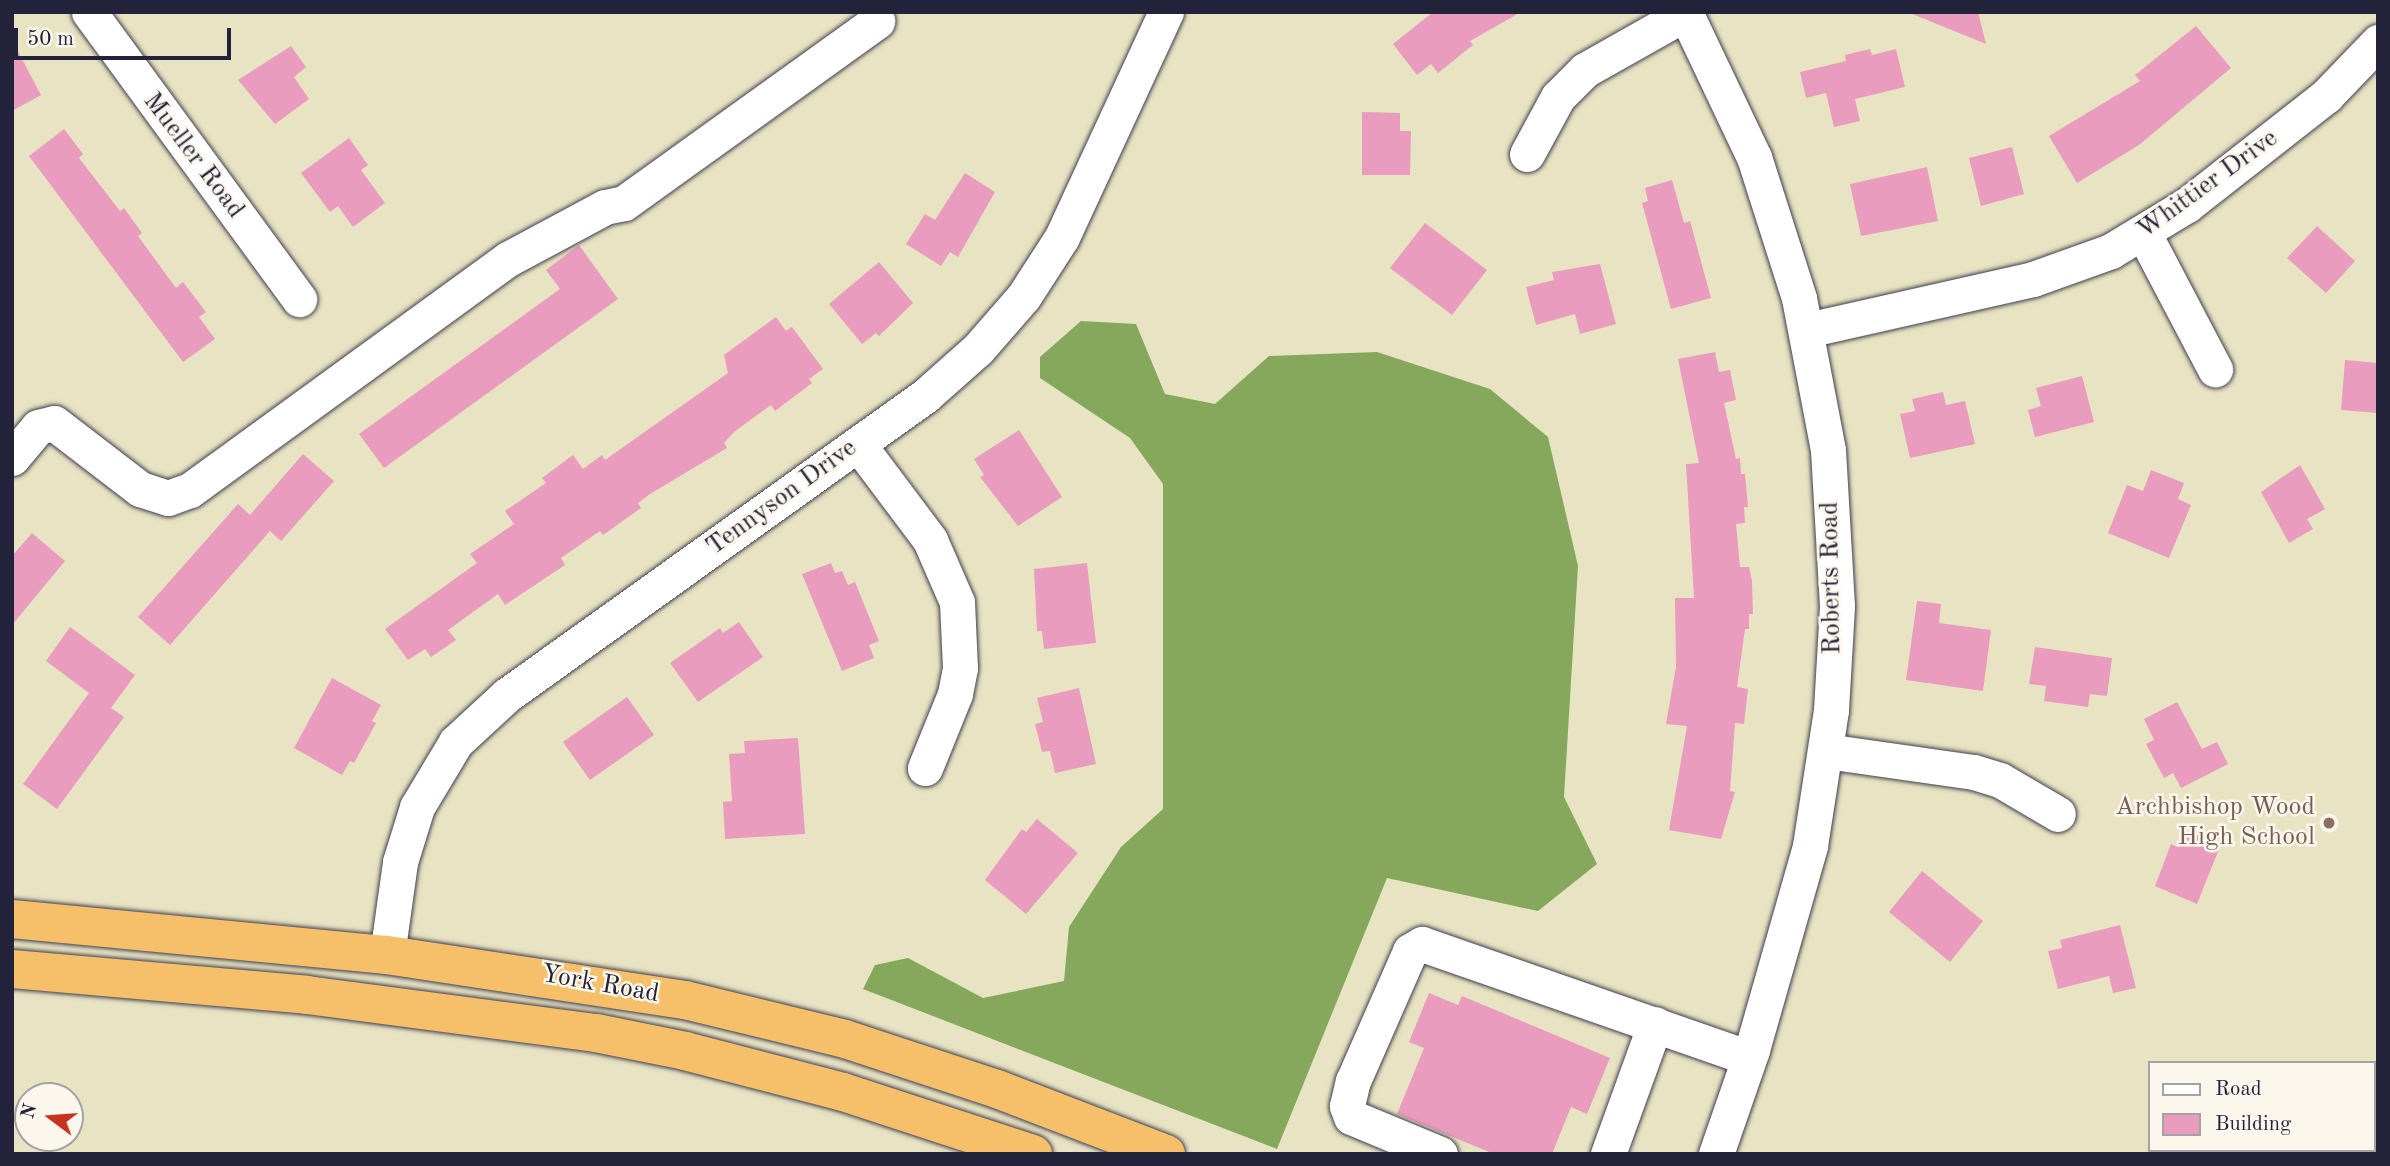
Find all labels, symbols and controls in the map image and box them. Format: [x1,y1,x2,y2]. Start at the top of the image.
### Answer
scale bar [18,14,234,58]
text: 50 m [27,29,74,50]
street label: Mueller Road [136,87,250,225]
street label: Whittier Drive [2131,123,2285,247]
street label: Tennyson Drive [701,433,863,563]
street label: Roberts Road [1815,501,1849,655]
place label: Archbishop Wood High School [2115,792,2315,854]
marker: Archbishop Wood High School [2321,815,2337,831]
street label: York Road [539,959,661,1011]
legend [2148,1061,2376,1152]
text: Road [2215,1079,2262,1100]
north arrow [14,1082,84,1152]
text: N [19,1102,41,1121]
text: Building [2215,1114,2291,1135]

